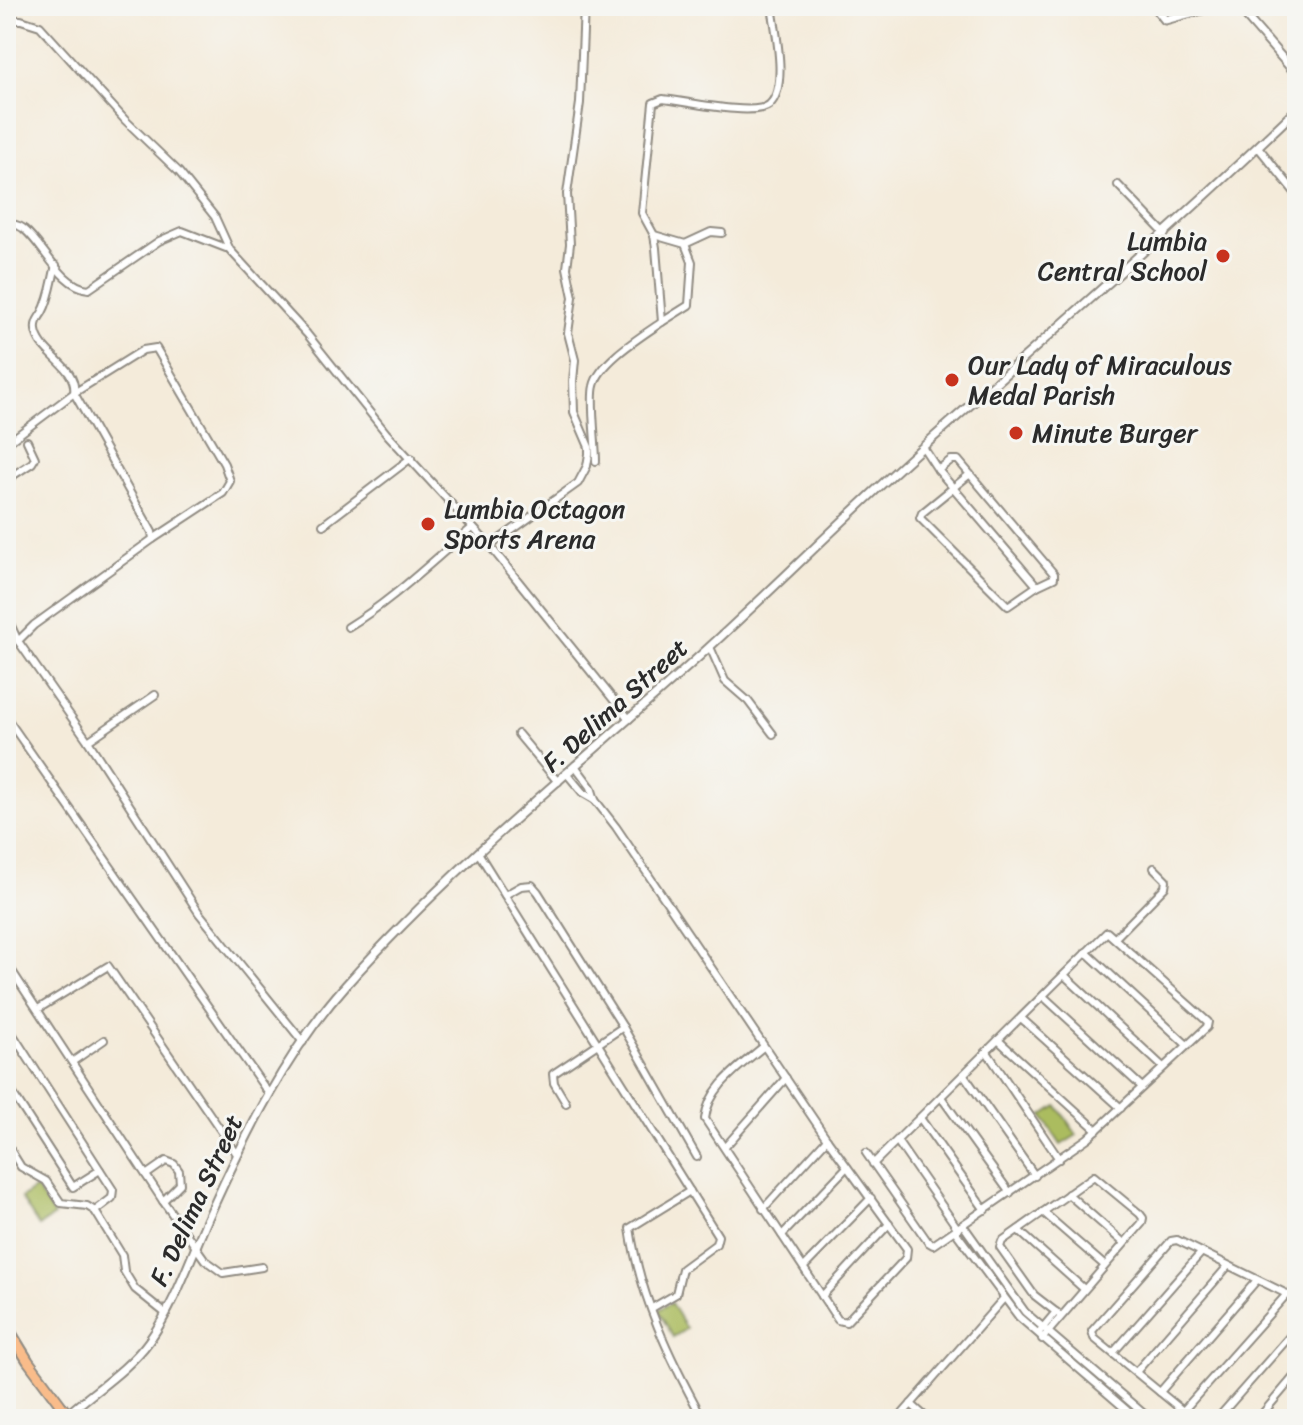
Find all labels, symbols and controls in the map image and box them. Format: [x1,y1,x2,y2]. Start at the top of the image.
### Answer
place label: Lumbia Central School [1038,218,1208,294]
marker: Lumbia Central School [1214,247,1232,265]
place label: Our Lady of Miraculous Medal Parish [968,342,1232,418]
marker: Our Lady of Miraculous Medal Parish [943,371,961,389]
place label: Minute Burger [1032,410,1198,456]
marker: Minute Burger [1007,424,1025,442]
place label: Lumbia Octagon Sports Arena [444,486,625,562]
marker: Lumbia Octagon Sports Arena [419,515,437,533]
street label: F. Delima Street [531,626,699,784]
street label: F. Delima Street [136,1106,256,1294]

